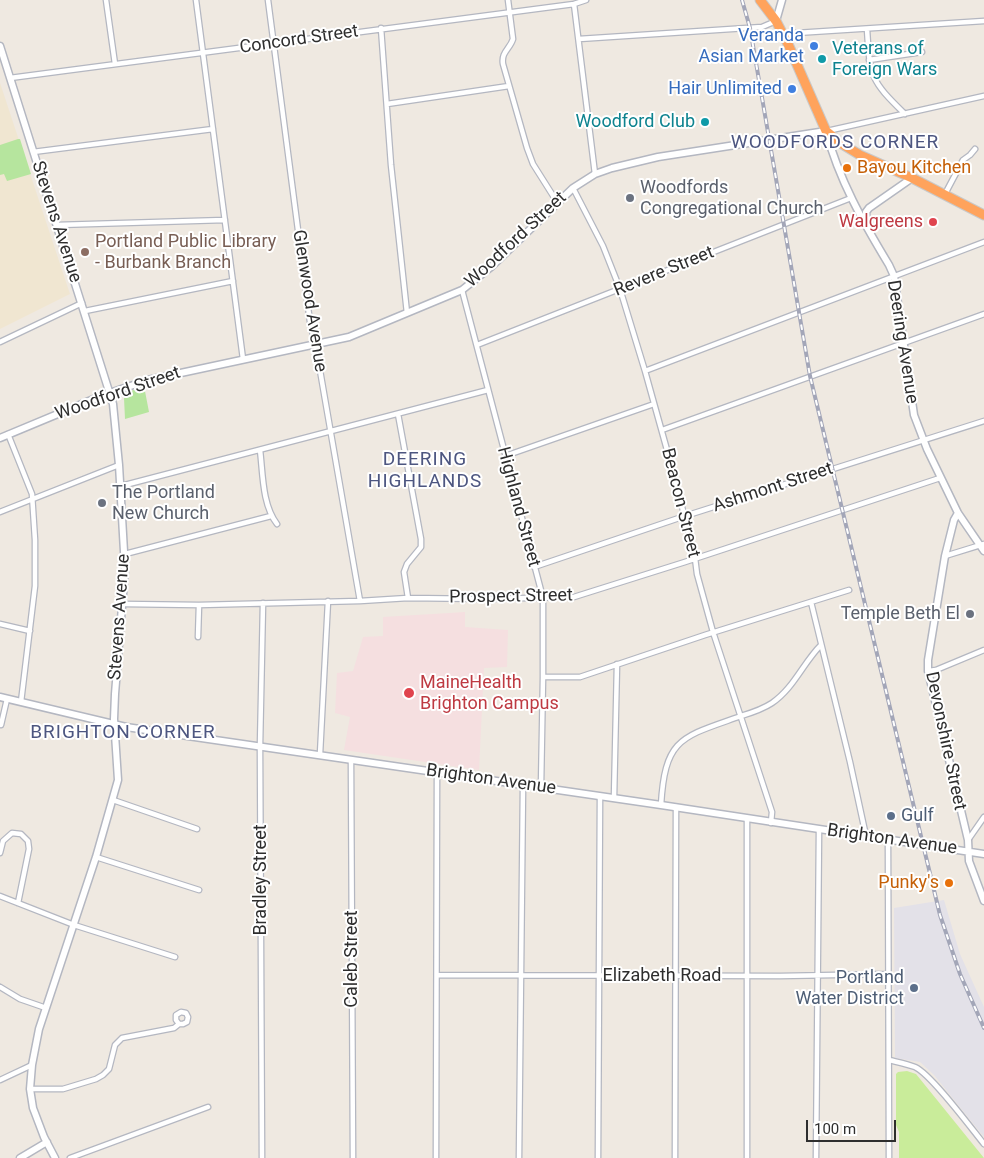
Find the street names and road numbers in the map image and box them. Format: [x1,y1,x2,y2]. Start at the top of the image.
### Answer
street label: Concord Street [238,21,360,59]
street label: Stevens Avenue [26,158,86,286]
street label: Woodford Street [461,187,571,293]
street label: Glenwood Avenue [287,228,331,374]
street label: Revere Street [611,242,717,302]
street label: Deering Avenue [882,279,922,405]
street label: Woodford Street [53,362,183,426]
street label: Highland Street [492,445,544,569]
street label: Beacon Street [656,446,704,560]
street label: Ashmont Street [710,458,836,518]
street label: Stevens Avenue [105,553,135,681]
street label: Prospect Street [449,585,573,609]
street label: Devonshire Street [920,670,970,812]
street label: Brighton Avenue [425,760,557,800]
street label: Brighton Avenue [826,820,958,860]
street label: Bradley Street [250,824,272,936]
street label: Caleb Street [341,910,363,1008]
street label: Elizabeth Road [603,965,721,987]

